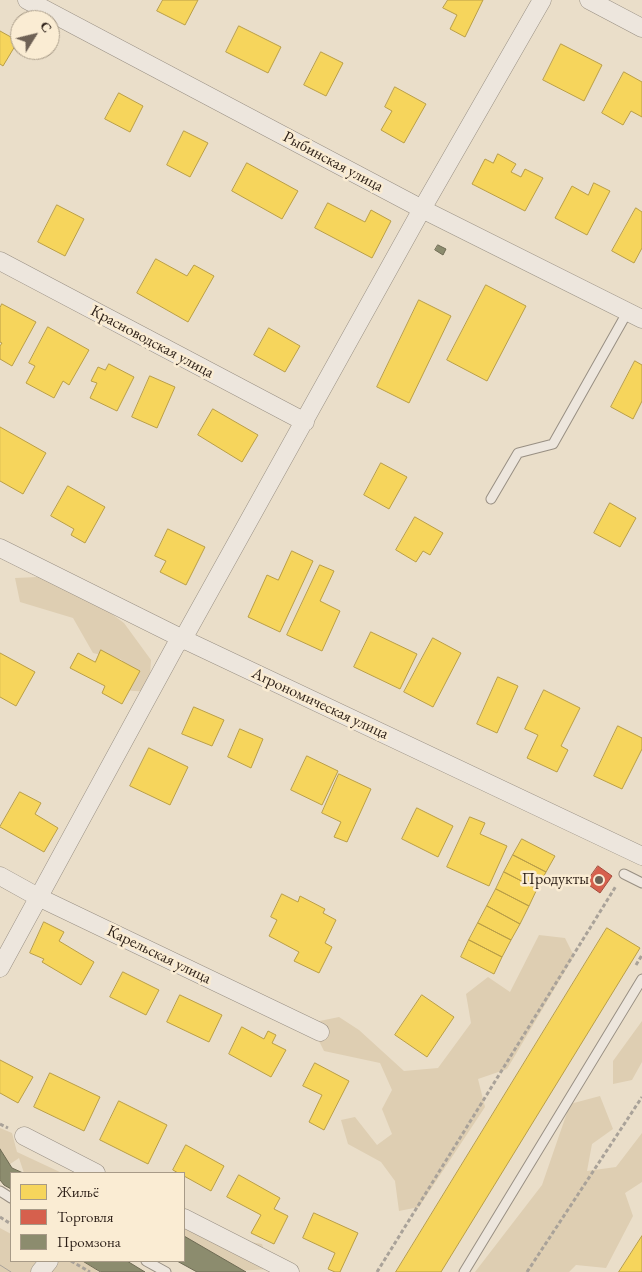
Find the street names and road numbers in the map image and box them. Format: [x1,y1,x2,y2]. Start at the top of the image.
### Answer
street label: Рыбинская улица [280,128,386,196]
street label: Красноводская улица [87,301,217,383]
street label: Агрономическая улица [249,664,391,744]
street label: Карельская улица [104,922,214,988]

